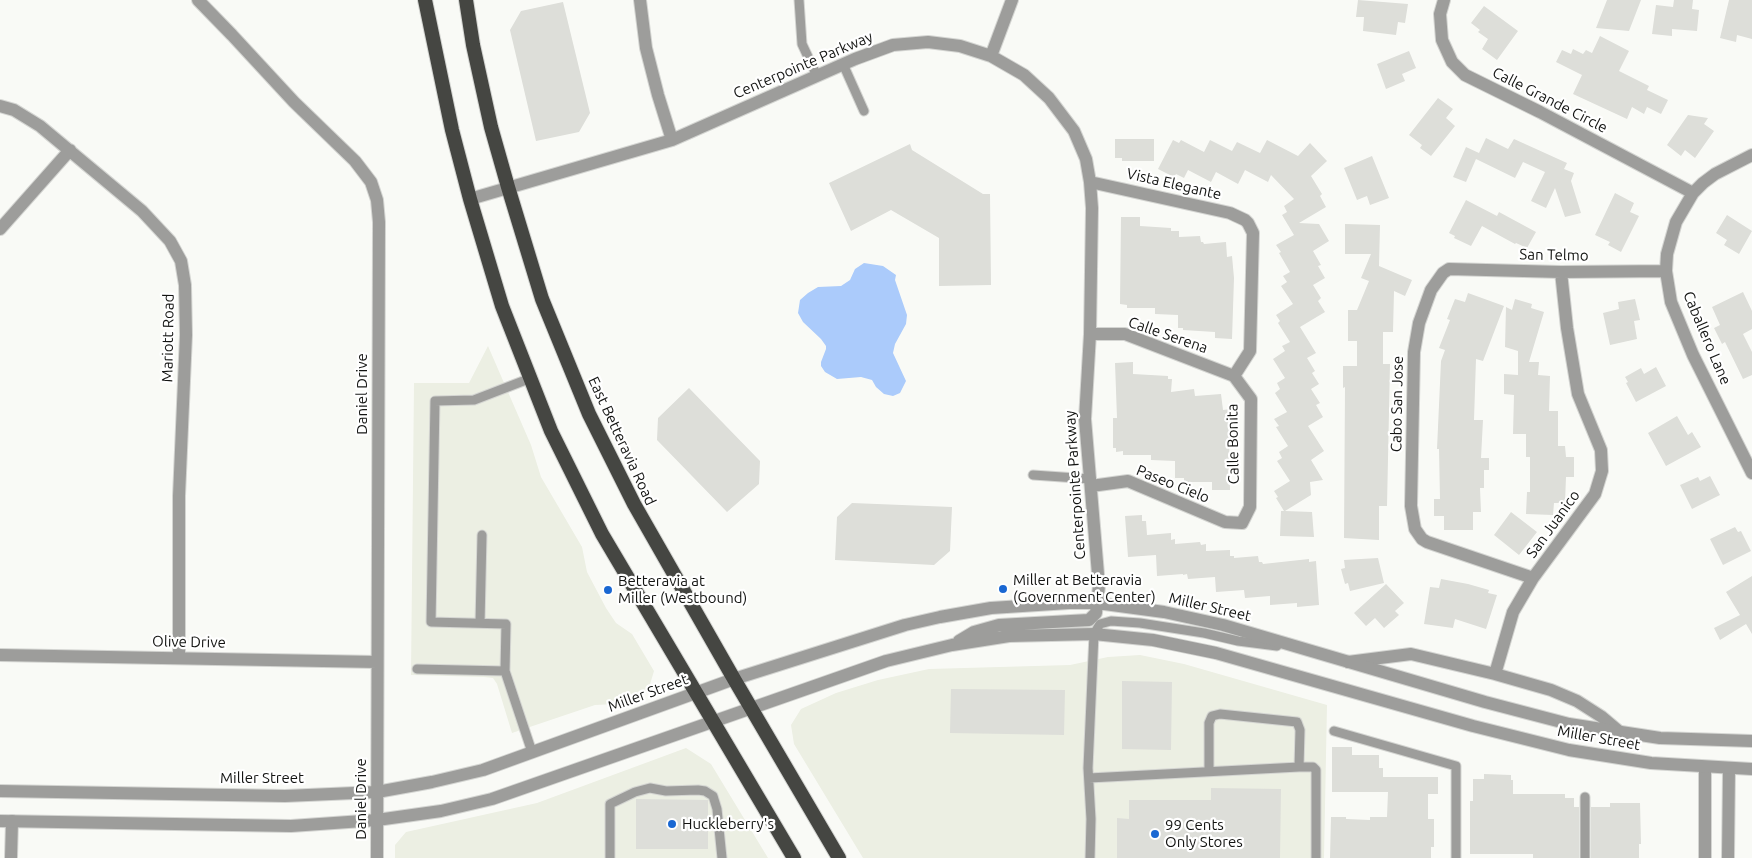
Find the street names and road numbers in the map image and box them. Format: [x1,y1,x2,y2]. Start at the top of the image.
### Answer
street label: Centerpointe Parkway [731,27,875,103]
street label: Calle Grande Circle [1490,63,1610,137]
street label: Vista Elegante [1125,164,1223,204]
street label: San Telmo [1519,245,1589,265]
street label: Caballero Lane [1679,289,1735,387]
street label: Mariott Road [158,294,178,382]
street label: Calle Serena [1126,313,1210,357]
street label: Daniel Drive [353,353,371,435]
street label: Cabo San Jose [1387,356,1407,452]
street label: East Betteravia Road [584,374,660,508]
street label: Calle Bonita [1223,404,1243,484]
street label: Centerpointe Parkway [1061,410,1089,560]
street label: Paseo Cielo [1134,461,1212,507]
street label: San Juanico [1522,487,1584,561]
street label: Miller Street [1167,589,1253,625]
street label: Olive Drive [152,632,226,652]
street label: Miller Street [606,670,690,716]
street label: Miller Street [1556,722,1642,754]
street label: Daniel Drive [352,758,370,840]
street label: Miller Street [220,769,304,787]

